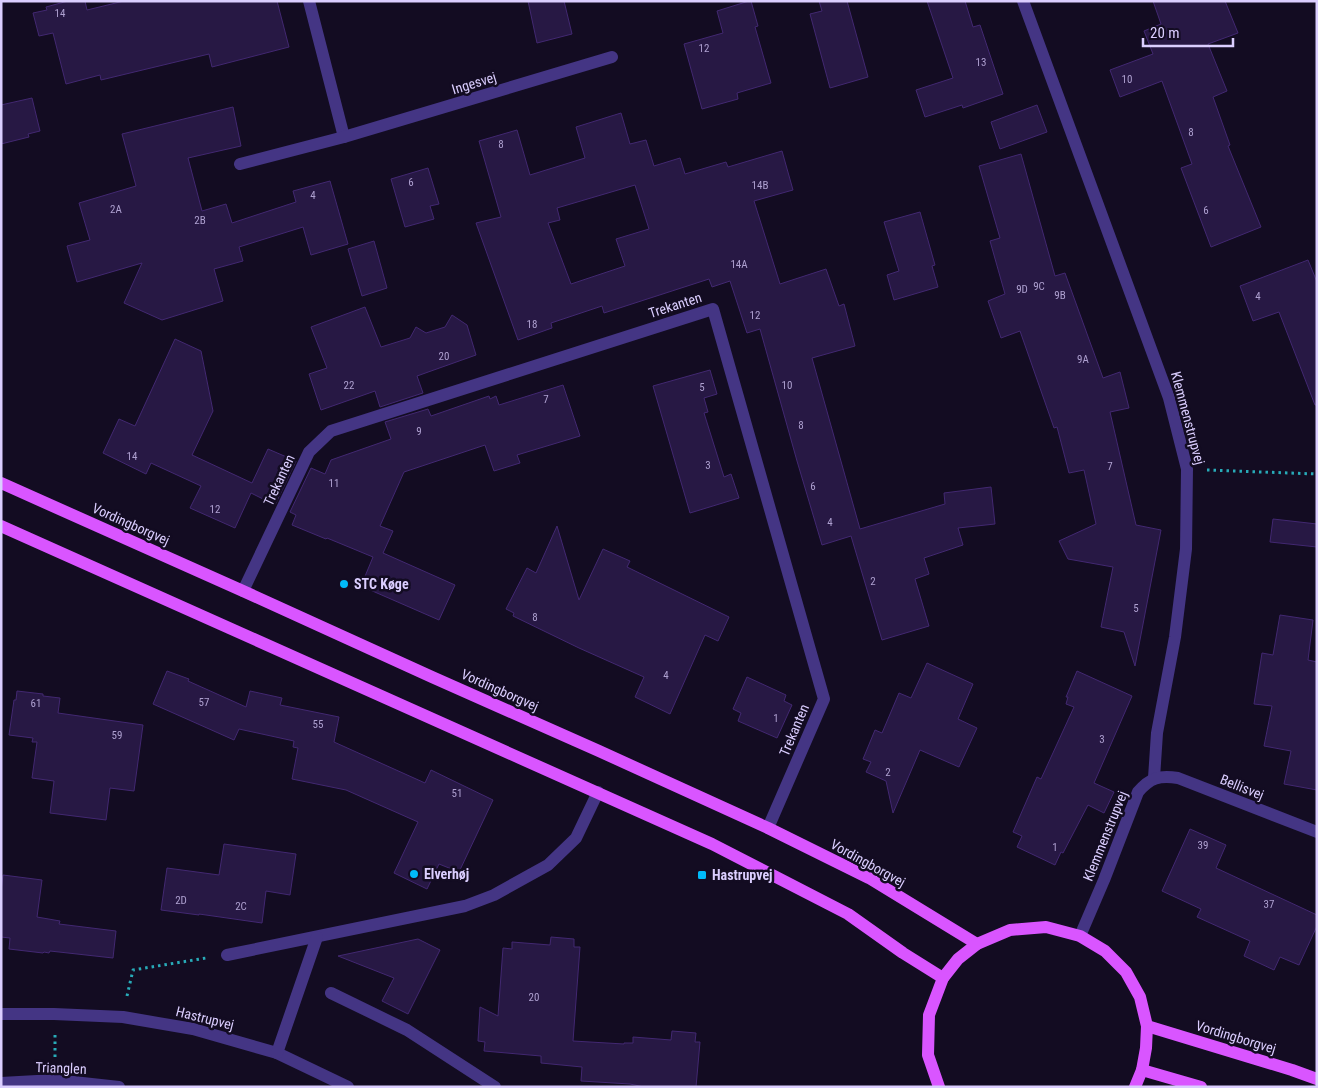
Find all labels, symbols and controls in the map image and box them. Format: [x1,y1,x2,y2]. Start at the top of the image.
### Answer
house number: 14 [55,7,66,20]
scale bar [1143,15,1233,47]
text: 20 m [1150,24,1180,42]
house number: 12 [699,42,709,55]
house number: 13 [976,56,986,69]
street label: Ingesvej [450,69,498,97]
house number: 10 [1122,73,1132,86]
house number: 8 [1188,126,1194,139]
house number: 8 [498,138,504,151]
house number: 6 [408,176,414,189]
house number: 14B [752,179,768,192]
house number: 4 [310,189,316,202]
house number: 2A [110,203,123,216]
house number: 6 [1203,204,1209,217]
house number: 2B [194,214,206,227]
house number: 14A [730,258,748,271]
house number: 9C [1033,280,1045,293]
house number: 9D [1016,283,1028,296]
street label: Trekanten [646,289,704,321]
house number: 9B [1054,289,1066,302]
house number: 4 [1255,290,1261,303]
house number: 12 [750,309,760,322]
house number: 18 [527,318,537,331]
house number: 20 [439,350,449,363]
house number: 9A [1077,353,1090,366]
street label: Klemmenstrupvej [1168,370,1208,466]
house number: 22 [344,379,354,392]
house number: 10 [782,379,792,392]
house number: 5 [699,381,705,394]
house number: 7 [543,393,549,406]
house number: 8 [798,419,804,432]
house number: 9 [416,425,422,438]
house number: 14 [127,450,138,463]
street label: Trekanten [260,452,298,508]
house number: 3 [705,459,711,472]
house number: 7 [1107,460,1113,473]
house number: 11 [329,477,339,490]
house number: 6 [810,480,816,493]
street label: Vordingborgvej [90,500,172,548]
house number: 12 [210,503,220,516]
house number: 4 [827,516,833,529]
house number: 2 [870,575,876,588]
place label: STC Køge [354,576,409,592]
marker: STC Køge [338,578,350,590]
house number: 5 [1133,602,1139,615]
house number: 8 [532,611,538,624]
street label: Vordingborgvej [459,666,541,714]
house number: 4 [663,669,669,682]
house number: 57 [199,696,209,709]
house number: 61 [31,697,41,710]
street label: Trekanten [776,702,812,758]
house number: 1 [773,712,779,725]
house number: 55 [313,718,323,731]
house number: 59 [112,729,122,742]
house number: 3 [1099,733,1105,746]
house number: 2 [885,766,891,779]
street label: Bellisvej [1218,771,1266,803]
house number: 51 [452,787,462,800]
street label: Klemmenstrupvej [1080,789,1130,883]
street label: Vordingborgvej [828,836,908,890]
house number: 39 [1198,839,1208,852]
house number: 1 [1052,841,1058,854]
place label: Elverhøj [424,866,469,882]
place label: Hastrupvej [712,867,773,883]
marker: Elverhøj [408,868,420,880]
marker: Hastrupvej [696,869,708,881]
house number: 2D [175,894,187,907]
house number: 37 [1264,898,1274,911]
house number: 2C [235,900,247,913]
house number: 20 [529,991,539,1004]
street label: Hastrupvej [174,1003,236,1033]
street label: Vordingborgvej [1194,1017,1278,1057]
street label: Trianglen [35,1059,87,1077]

